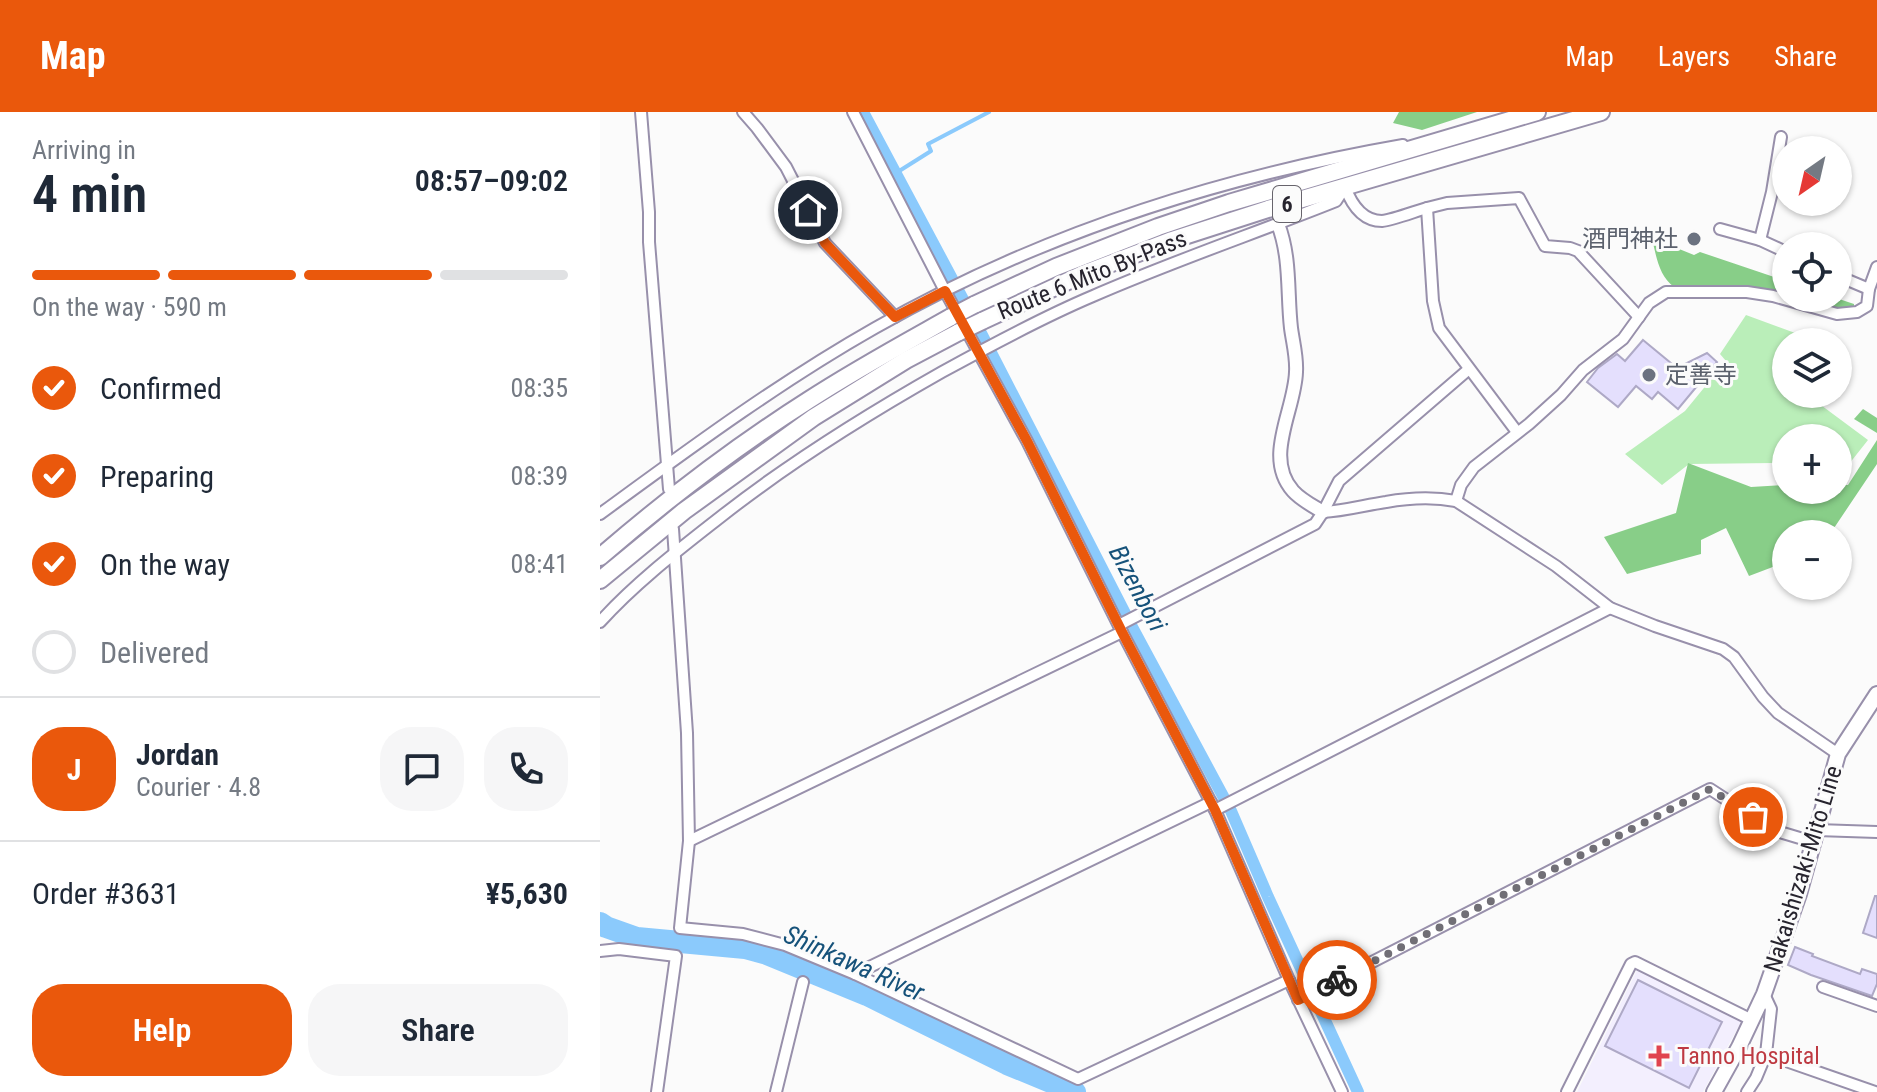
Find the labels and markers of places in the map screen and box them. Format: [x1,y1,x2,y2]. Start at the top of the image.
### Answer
pin [774,176,842,244]
place label: 酒門神社 [1582,225,1678,253]
marker: 酒門神社 [1685,230,1703,248]
place label: 定善寺 [1665,361,1737,389]
marker: 定善寺 [1640,366,1658,384]
pin [1719,783,1787,851]
place label: Tanno Hospital [1677,1042,1820,1070]
marker: Tanno Hospital [1648,1045,1670,1067]

